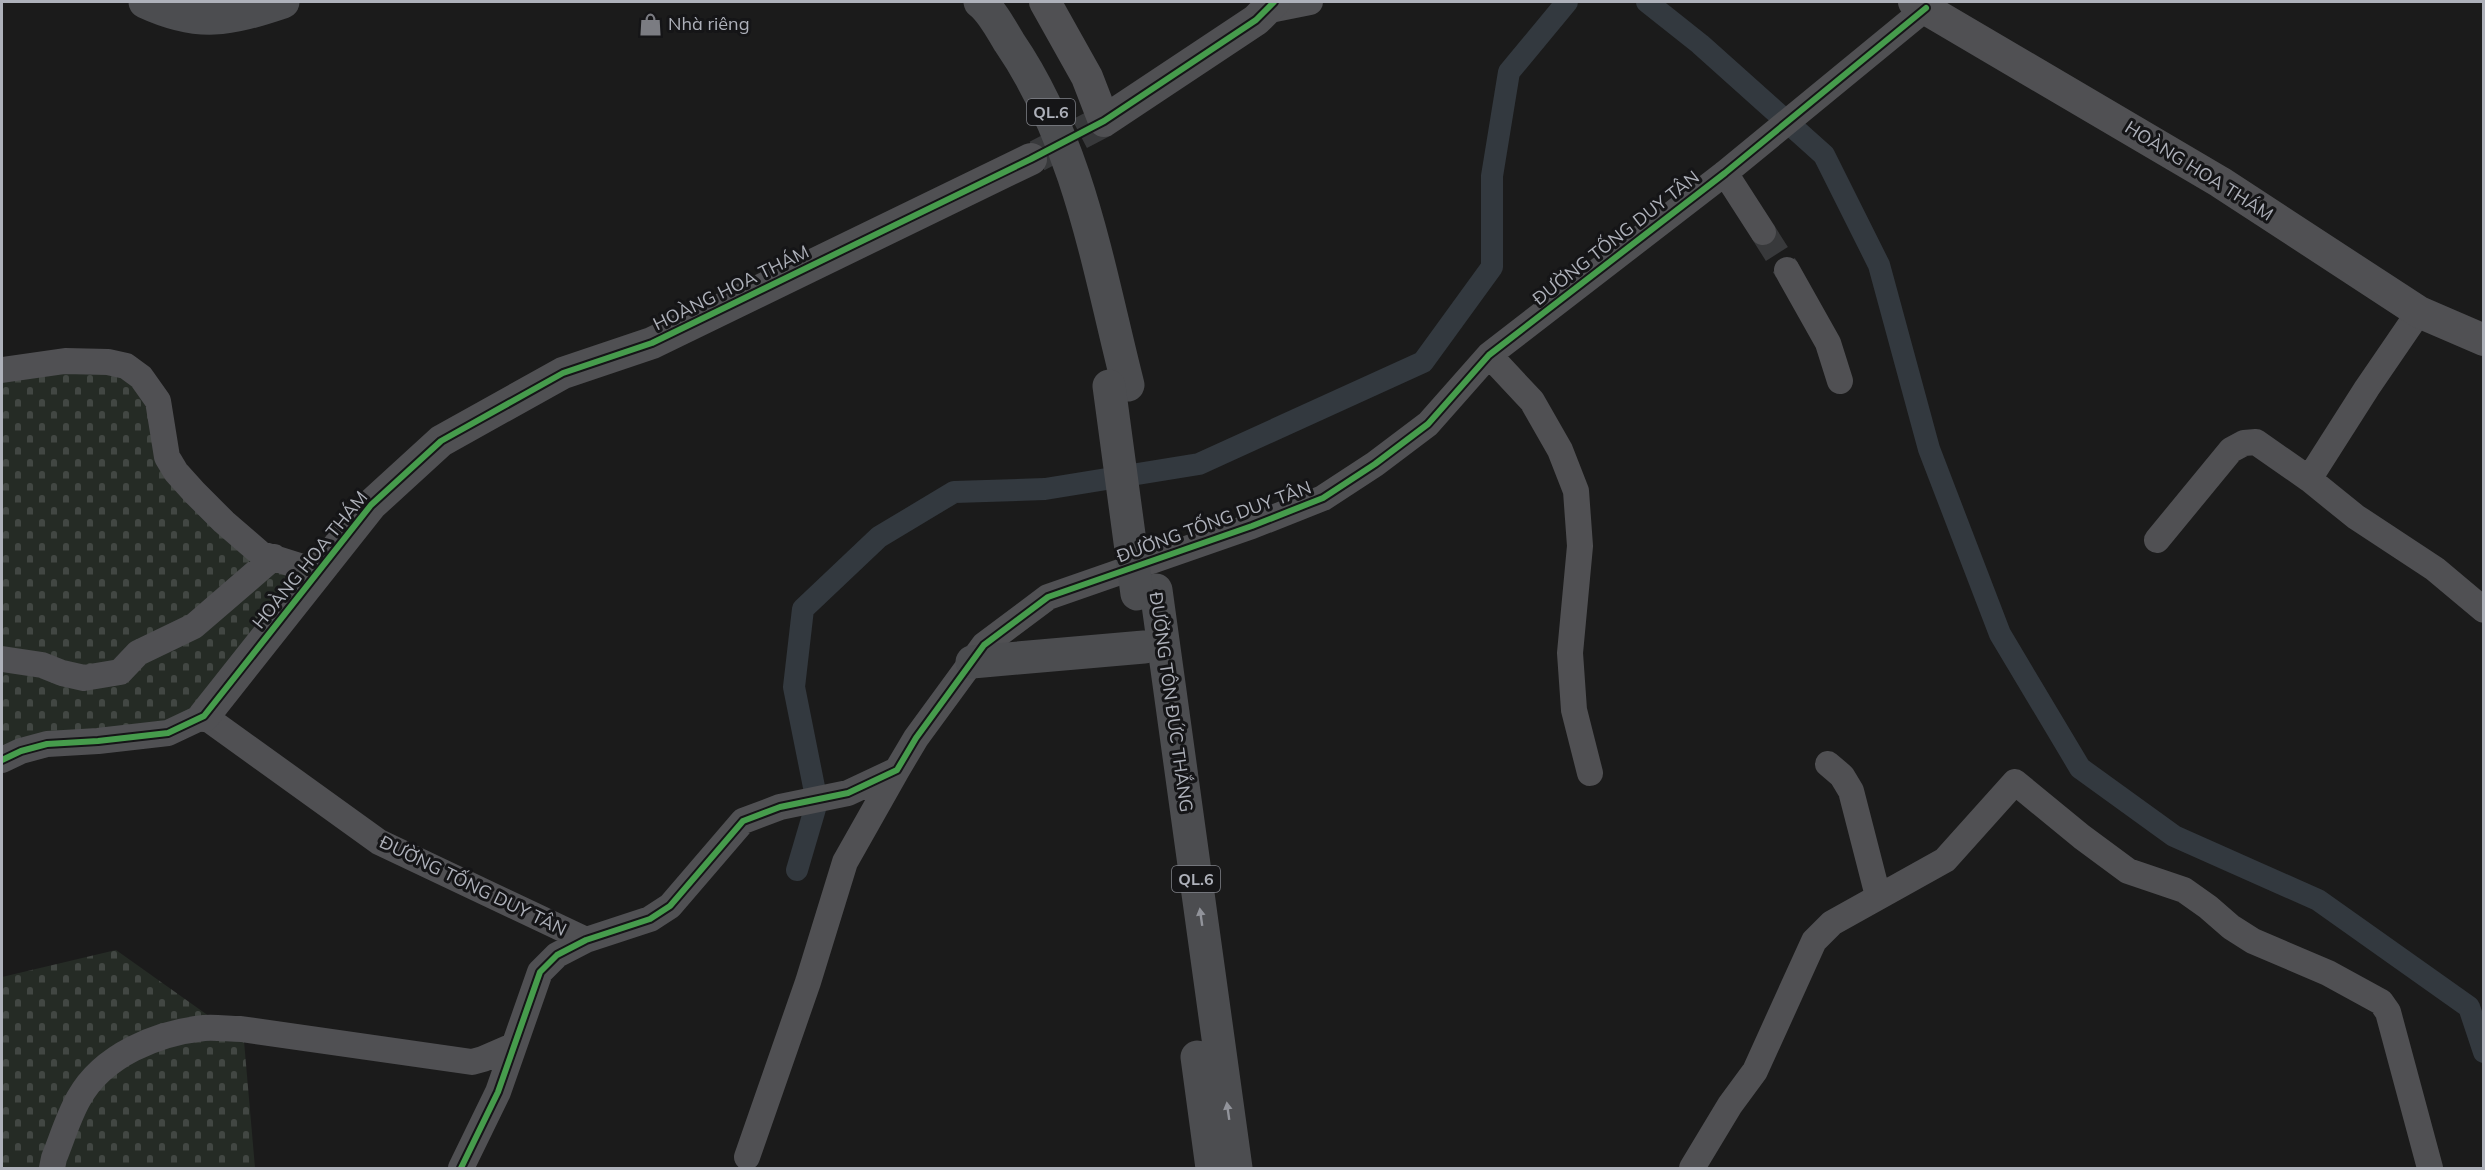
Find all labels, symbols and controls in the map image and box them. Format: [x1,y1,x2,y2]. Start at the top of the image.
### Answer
shop icon: Nhà riêng [637,11,663,37]
place label: Nhà riêng [668,12,750,35]
road number: QL.6 [1027,99,1075,125]
street label: HOÀNG HOA THÁM [2121,116,2278,226]
street label: ĐƯỜNG TỐNG DUY TÂN [1528,165,1704,310]
street label: HOÀNG HOA THÁM [649,240,813,335]
street label: ĐƯỜNG TỐNG DUY TÂN [1113,476,1314,567]
street label: HOÀNG HOA THÁM [247,486,372,633]
street label: ĐƯỜNG TÔN ĐỨC THẮNG [1145,590,1198,813]
street label: ĐƯỜNG TỐNG DUY TÂN [376,830,571,941]
road number: QL.6 [1172,866,1220,892]
one-way arrow [1196,908,1206,927]
one-way arrow [1223,1101,1232,1120]

